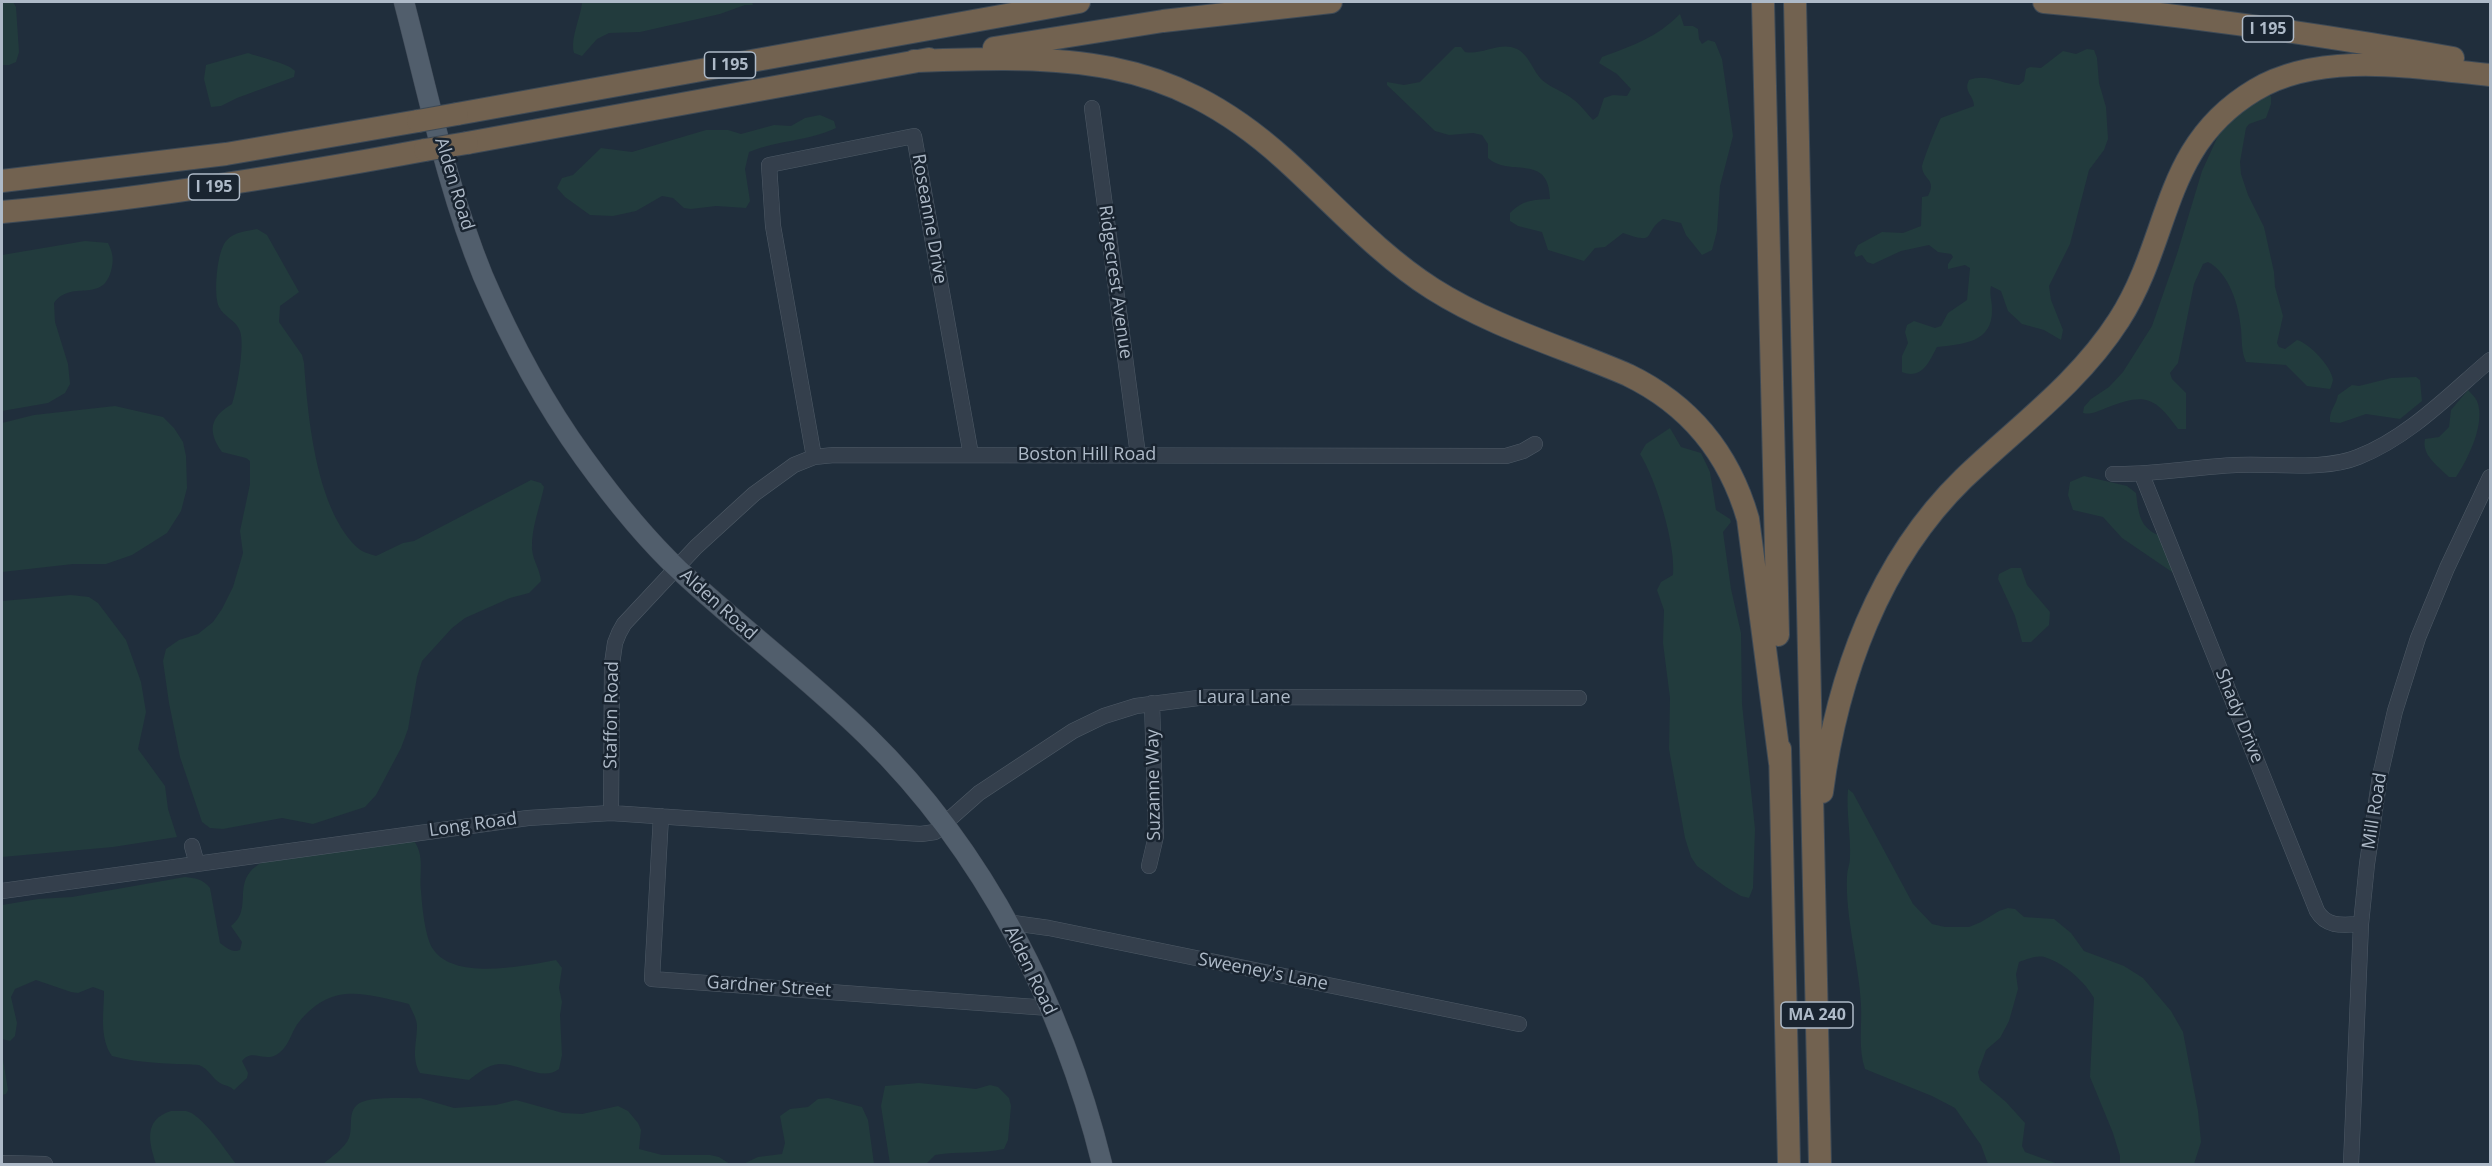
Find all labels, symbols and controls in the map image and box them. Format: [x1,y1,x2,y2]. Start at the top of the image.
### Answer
road number: I 195 [2242,16,2294,42]
road number: I 195 [704,52,756,78]
street label: Alden Road [430,135,478,233]
street label: Roseanne Drive [907,152,951,286]
road number: I 195 [188,174,240,200]
street label: Ridgecrest Avenue [1094,204,1136,360]
street label: Boston Hill Road [1018,444,1156,466]
street label: Alden Road [675,565,761,645]
street label: Staffon Road [600,661,624,769]
street label: Shady Drive [2210,666,2268,766]
street label: Laura Lane [1197,687,1291,709]
street label: Suzanne Way [1142,729,1166,841]
street label: Mill Road [2358,771,2392,851]
street label: Long Road [428,808,518,842]
street label: Alden Road [999,923,1061,1019]
street label: Sweeney's Lane [1196,949,1330,995]
street label: Gardner Street [706,972,832,1002]
road number: MA 240 [1781,1002,1853,1028]

